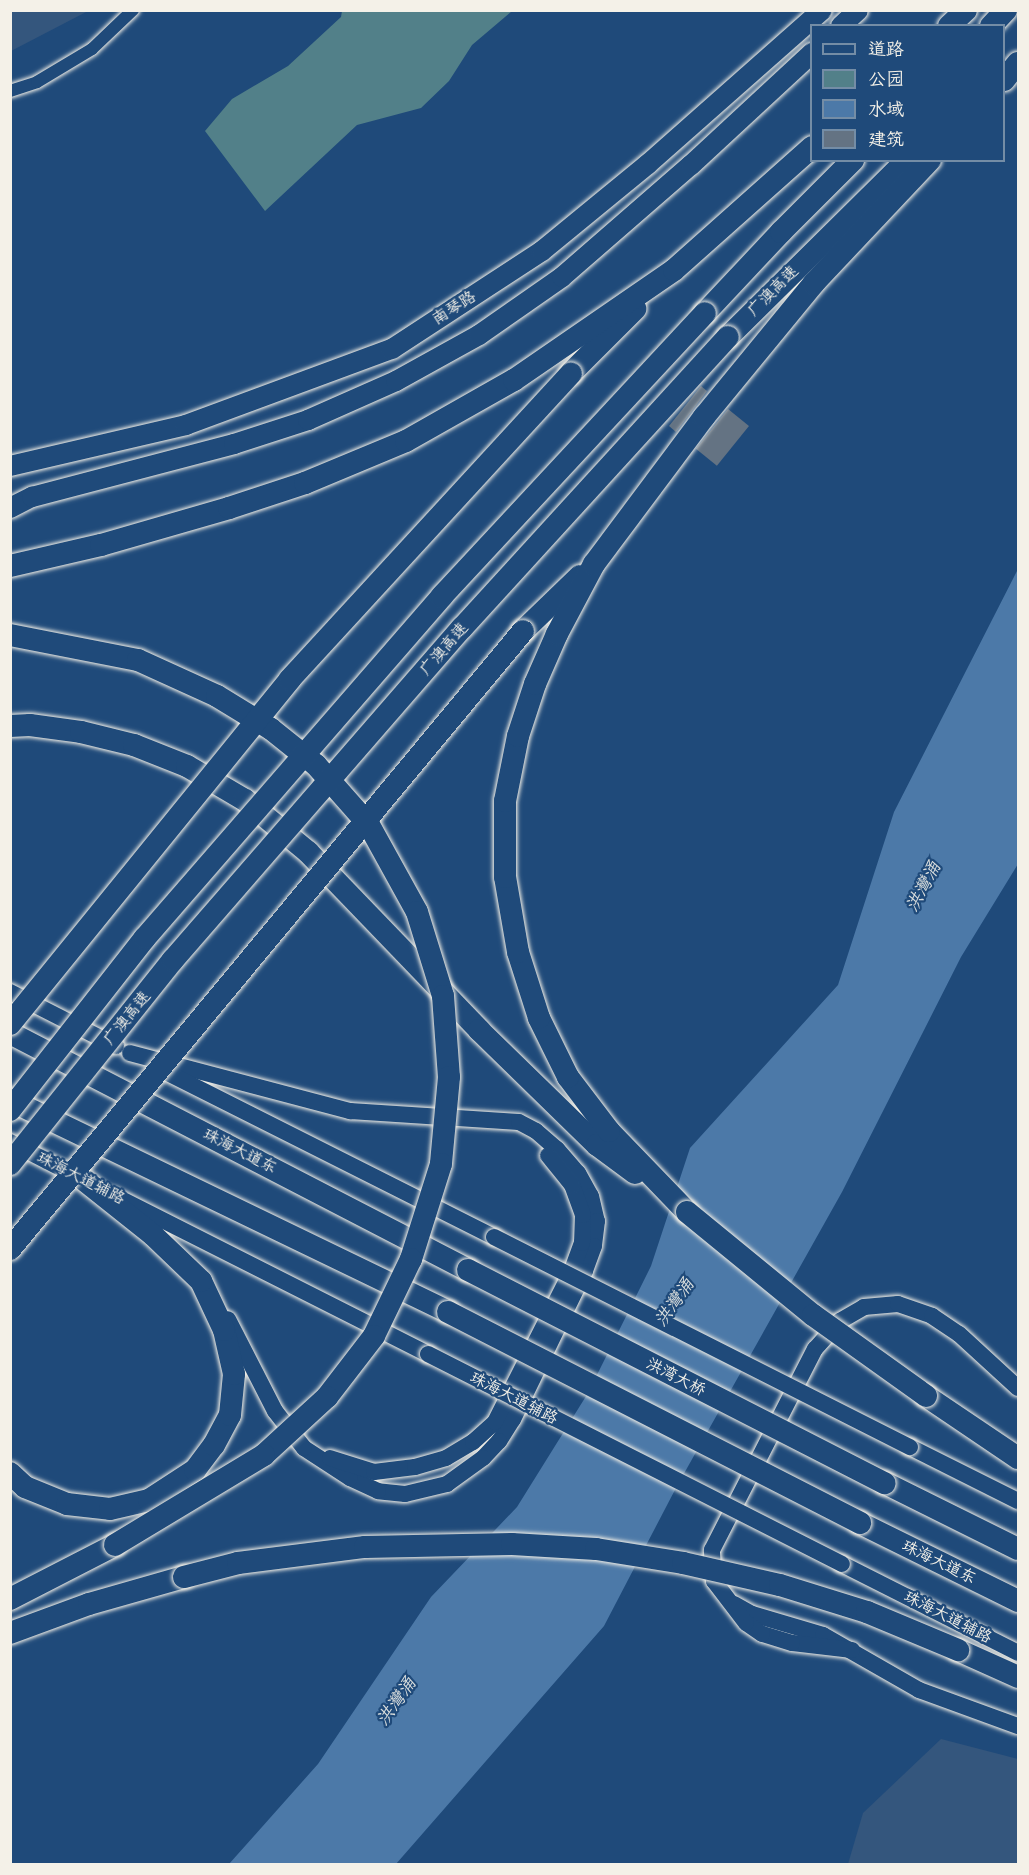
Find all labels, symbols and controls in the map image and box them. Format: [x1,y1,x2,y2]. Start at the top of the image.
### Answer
legend [810,24,1005,162]
text: 道路 [868,37,904,62]
text: 公园 [868,67,904,92]
text: 水域 [868,97,904,122]
text: 建筑 [868,127,904,152]
street label: 广澳高速 [744,262,802,320]
street label: 南琴路 [429,287,479,329]
street label: 广澳高速 [416,619,472,679]
water label: 洪灣涌 [902,858,946,916]
street label: 广澳高速 [99,987,155,1049]
street label: 珠海大道东 [200,1124,280,1178]
street label: 珠海大道辅路 [34,1148,128,1208]
water label: 洪灣涌 [651,1275,699,1331]
street label: 洪湾大桥 [643,1354,709,1400]
street label: 珠海大道辅路 [467,1368,561,1428]
street label: 珠海大道东 [899,1536,979,1588]
street label: 珠海大道辅路 [901,1587,995,1647]
water label: 洪灣涌 [373,1674,421,1730]

